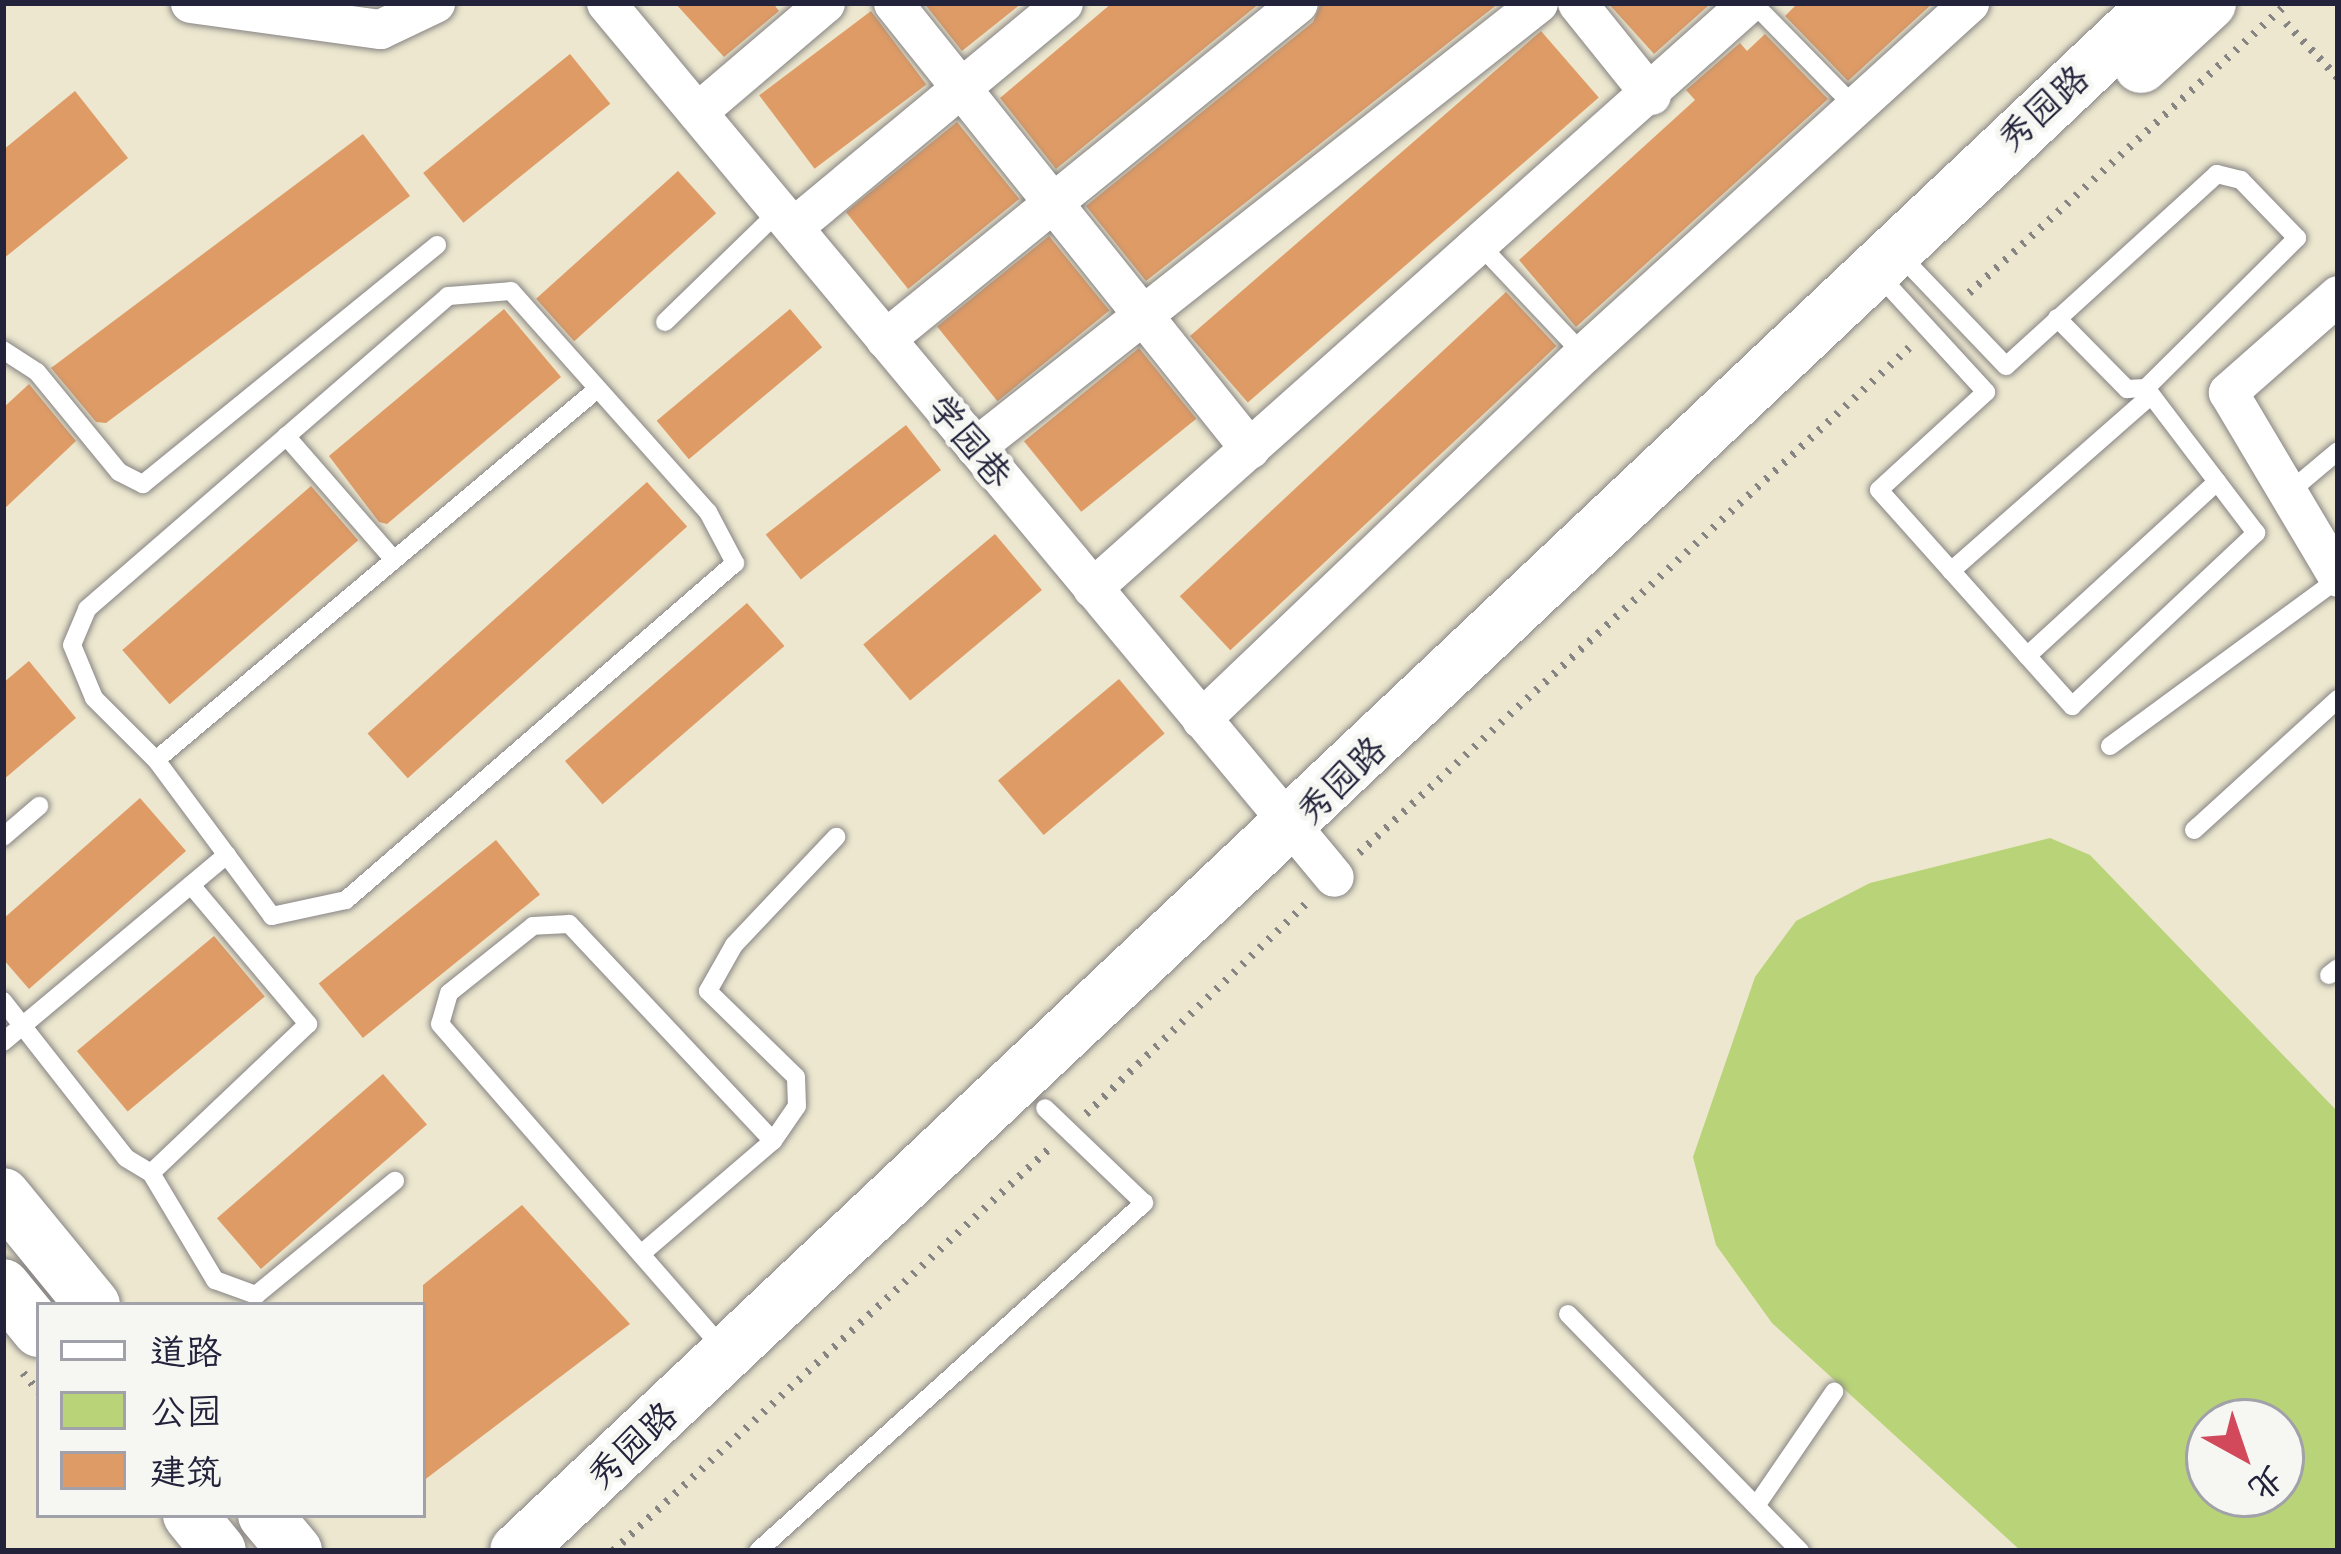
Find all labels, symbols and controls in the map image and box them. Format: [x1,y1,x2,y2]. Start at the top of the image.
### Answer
street label: 秀园路 [1988,56,2098,160]
street label: 学园巷 [919,386,1021,496]
street label: 秀园路 [1287,727,1395,833]
legend [36,1302,426,1518]
text: 道路 [150,1330,222,1373]
text: 公园 [150,1390,222,1433]
street label: 秀园路 [578,1392,686,1498]
north arrow [2185,1398,2305,1518]
text: 建筑 [150,1450,222,1493]
text: 北 [2241,1458,2292,1509]

